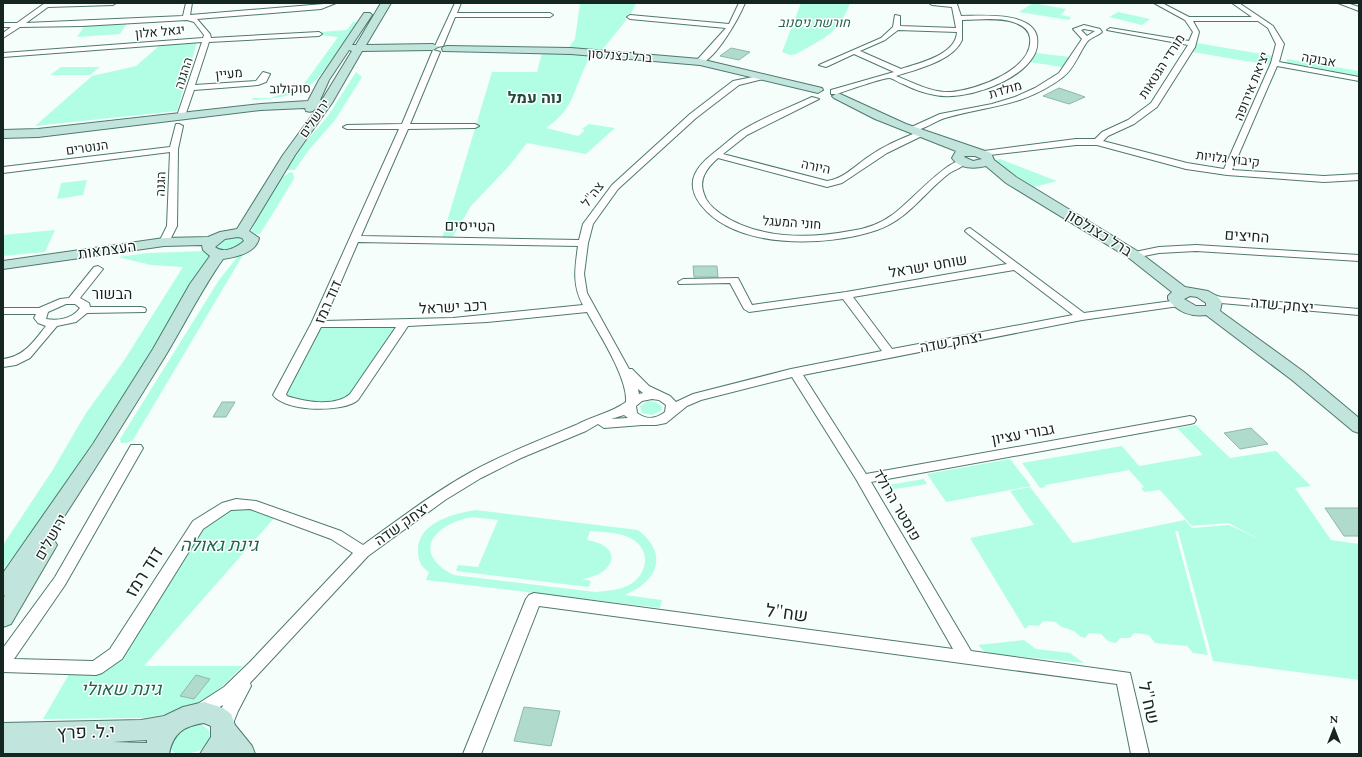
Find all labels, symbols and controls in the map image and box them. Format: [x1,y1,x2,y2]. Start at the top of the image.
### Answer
park label: חורשת ניסנוב [778,13,851,33]
street label: יגאל אלון [134,20,186,44]
street label: מורדי הגטאות [1133,30,1190,103]
street label: ברל כצנלסון [587,44,653,68]
street label: אבוקה [1300,47,1338,73]
street label: יציאת אירופה [1229,49,1275,124]
street label: ההגנה [169,55,199,92]
street label: מעיין [215,63,244,85]
street label: מולדת [986,75,1024,104]
street label: סוקולוב [269,79,311,99]
district label: נוה עמל [508,86,562,110]
street label: ירושלים [294,95,335,142]
street label: הנוטרים [65,135,110,161]
street label: קיבוץ גלויות [1195,145,1261,173]
street label: היורה [799,154,832,180]
street label: הגנה [151,171,171,197]
street label: צה"ל [577,178,609,212]
street label: ברל כצנלסון [1061,204,1136,263]
street label: חוני המעגל [762,211,822,235]
street label: הטייסים [444,215,496,238]
street label: החיצים [1224,223,1270,250]
street label: העצמאות [76,235,138,266]
street label: שוחט ישראל [887,248,969,285]
street label: דוד רמז [309,276,348,328]
street label: הבשור [92,283,132,306]
street label: יצחק שדה [1249,291,1315,320]
street label: רכב ישראל [418,294,488,321]
street label: יצחק שדה [918,326,984,359]
street label: גבורי עציון [990,418,1057,451]
street label: פוסטר הרולד [867,465,926,546]
street label: יצחק שדה [370,497,435,552]
street label: ירושלים [29,510,74,565]
park label: גינת גאולה [180,532,259,559]
street label: דוד רמז [118,542,170,603]
street label: שח"ל [764,597,810,630]
park label: גינת שאולי [81,676,162,703]
street label: שח"ל [1131,679,1166,727]
north arrow [1314,709,1354,749]
text: N [1330,711,1339,728]
street label: י.ל. פרץ [57,718,115,747]

